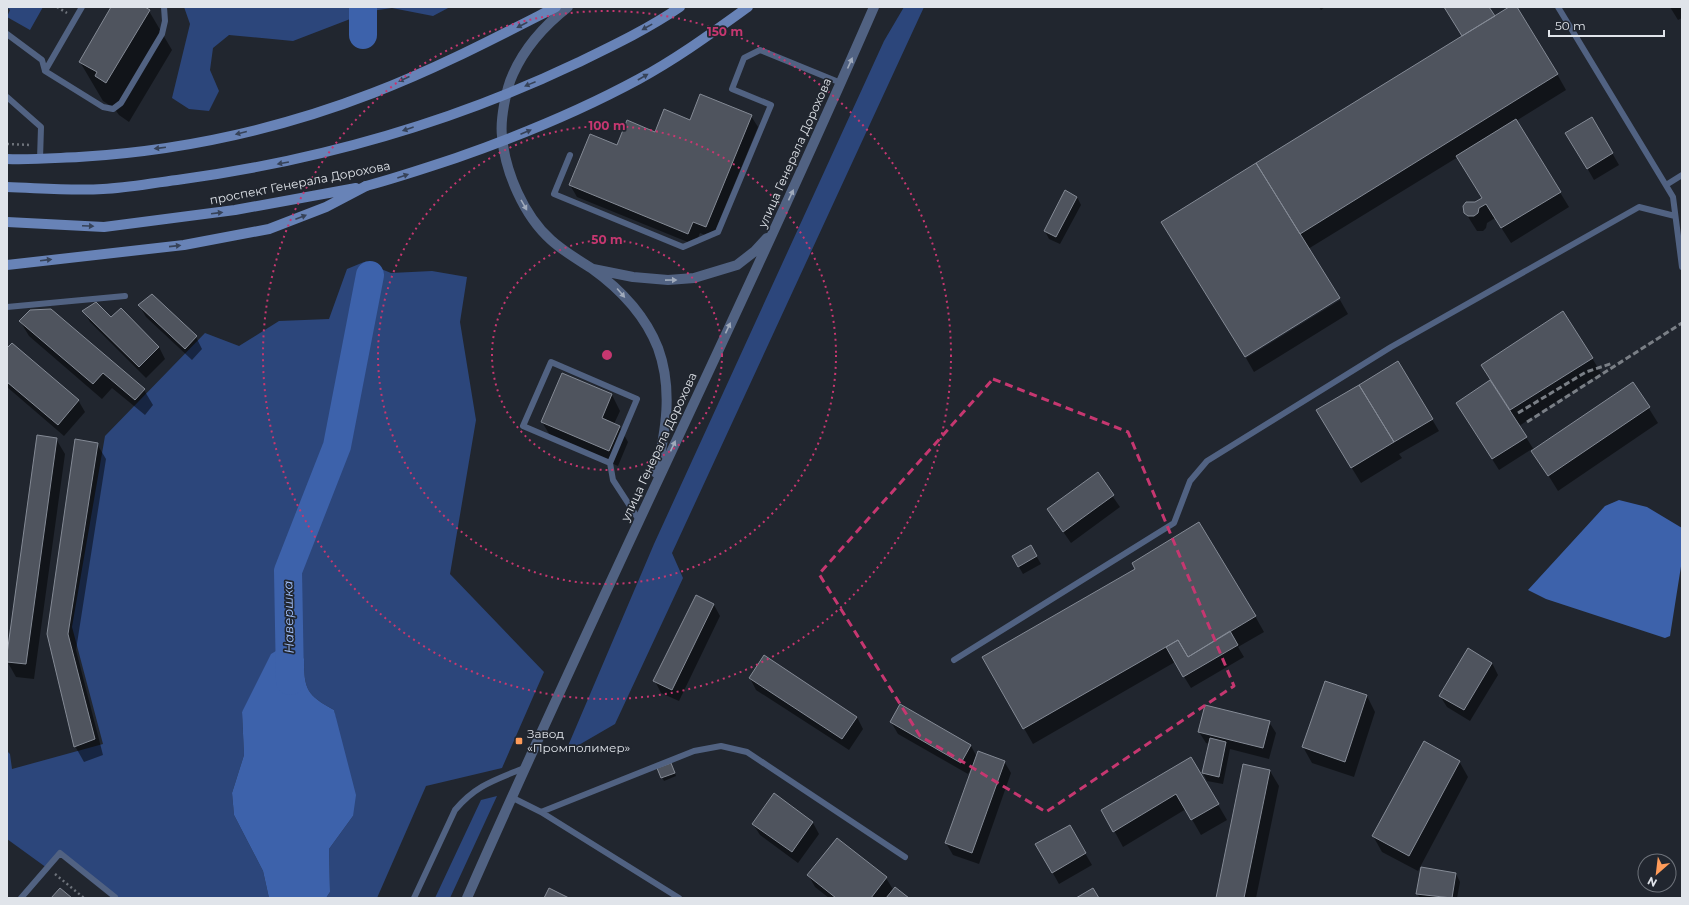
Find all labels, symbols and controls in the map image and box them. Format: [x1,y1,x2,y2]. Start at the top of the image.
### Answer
scale bar [1549,12,1664,38]
text: 50 m [1555,18,1586,33]
one-way arrow [516,22,527,28]
one-way arrow [641,24,653,30]
text: 150 m [707,24,743,39]
one-way arrow [847,57,853,69]
one-way arrow [637,73,649,80]
street label: улица Генерала Дорохова [754,75,834,231]
one-way arrow [397,77,409,83]
one-way arrow [524,81,536,87]
text: 100 m [589,118,625,133]
one-way arrow [402,127,414,133]
one-way arrow [520,129,532,136]
one-way arrow [234,130,247,136]
one-way arrow [154,145,166,151]
street label: проспект Генерала Дорохова [208,158,392,207]
one-way arrow [277,160,289,166]
one-way arrow [398,172,410,178]
one-way arrow [788,189,794,200]
one-way arrow [520,199,527,211]
one-way arrow [211,209,223,216]
one-way arrow [296,213,308,219]
one-way arrow [82,223,95,229]
text: 50 m [591,232,623,247]
one-way arrow [169,242,181,249]
one-way arrow [40,257,52,264]
one-way arrow [665,277,678,283]
one-way arrow [616,288,626,298]
one-way arrow [725,322,731,334]
centre of rings [600,348,614,362]
street label: улица Генерала Дорохова [617,370,700,525]
one-way arrow [670,440,676,452]
water label: Навершка [279,580,297,654]
place label: Завод «Промполимер» [527,726,631,755]
marker: Завод «Промполимер» [514,736,524,746]
north arrow [1637,853,1677,893]
text: N [1645,874,1660,890]

